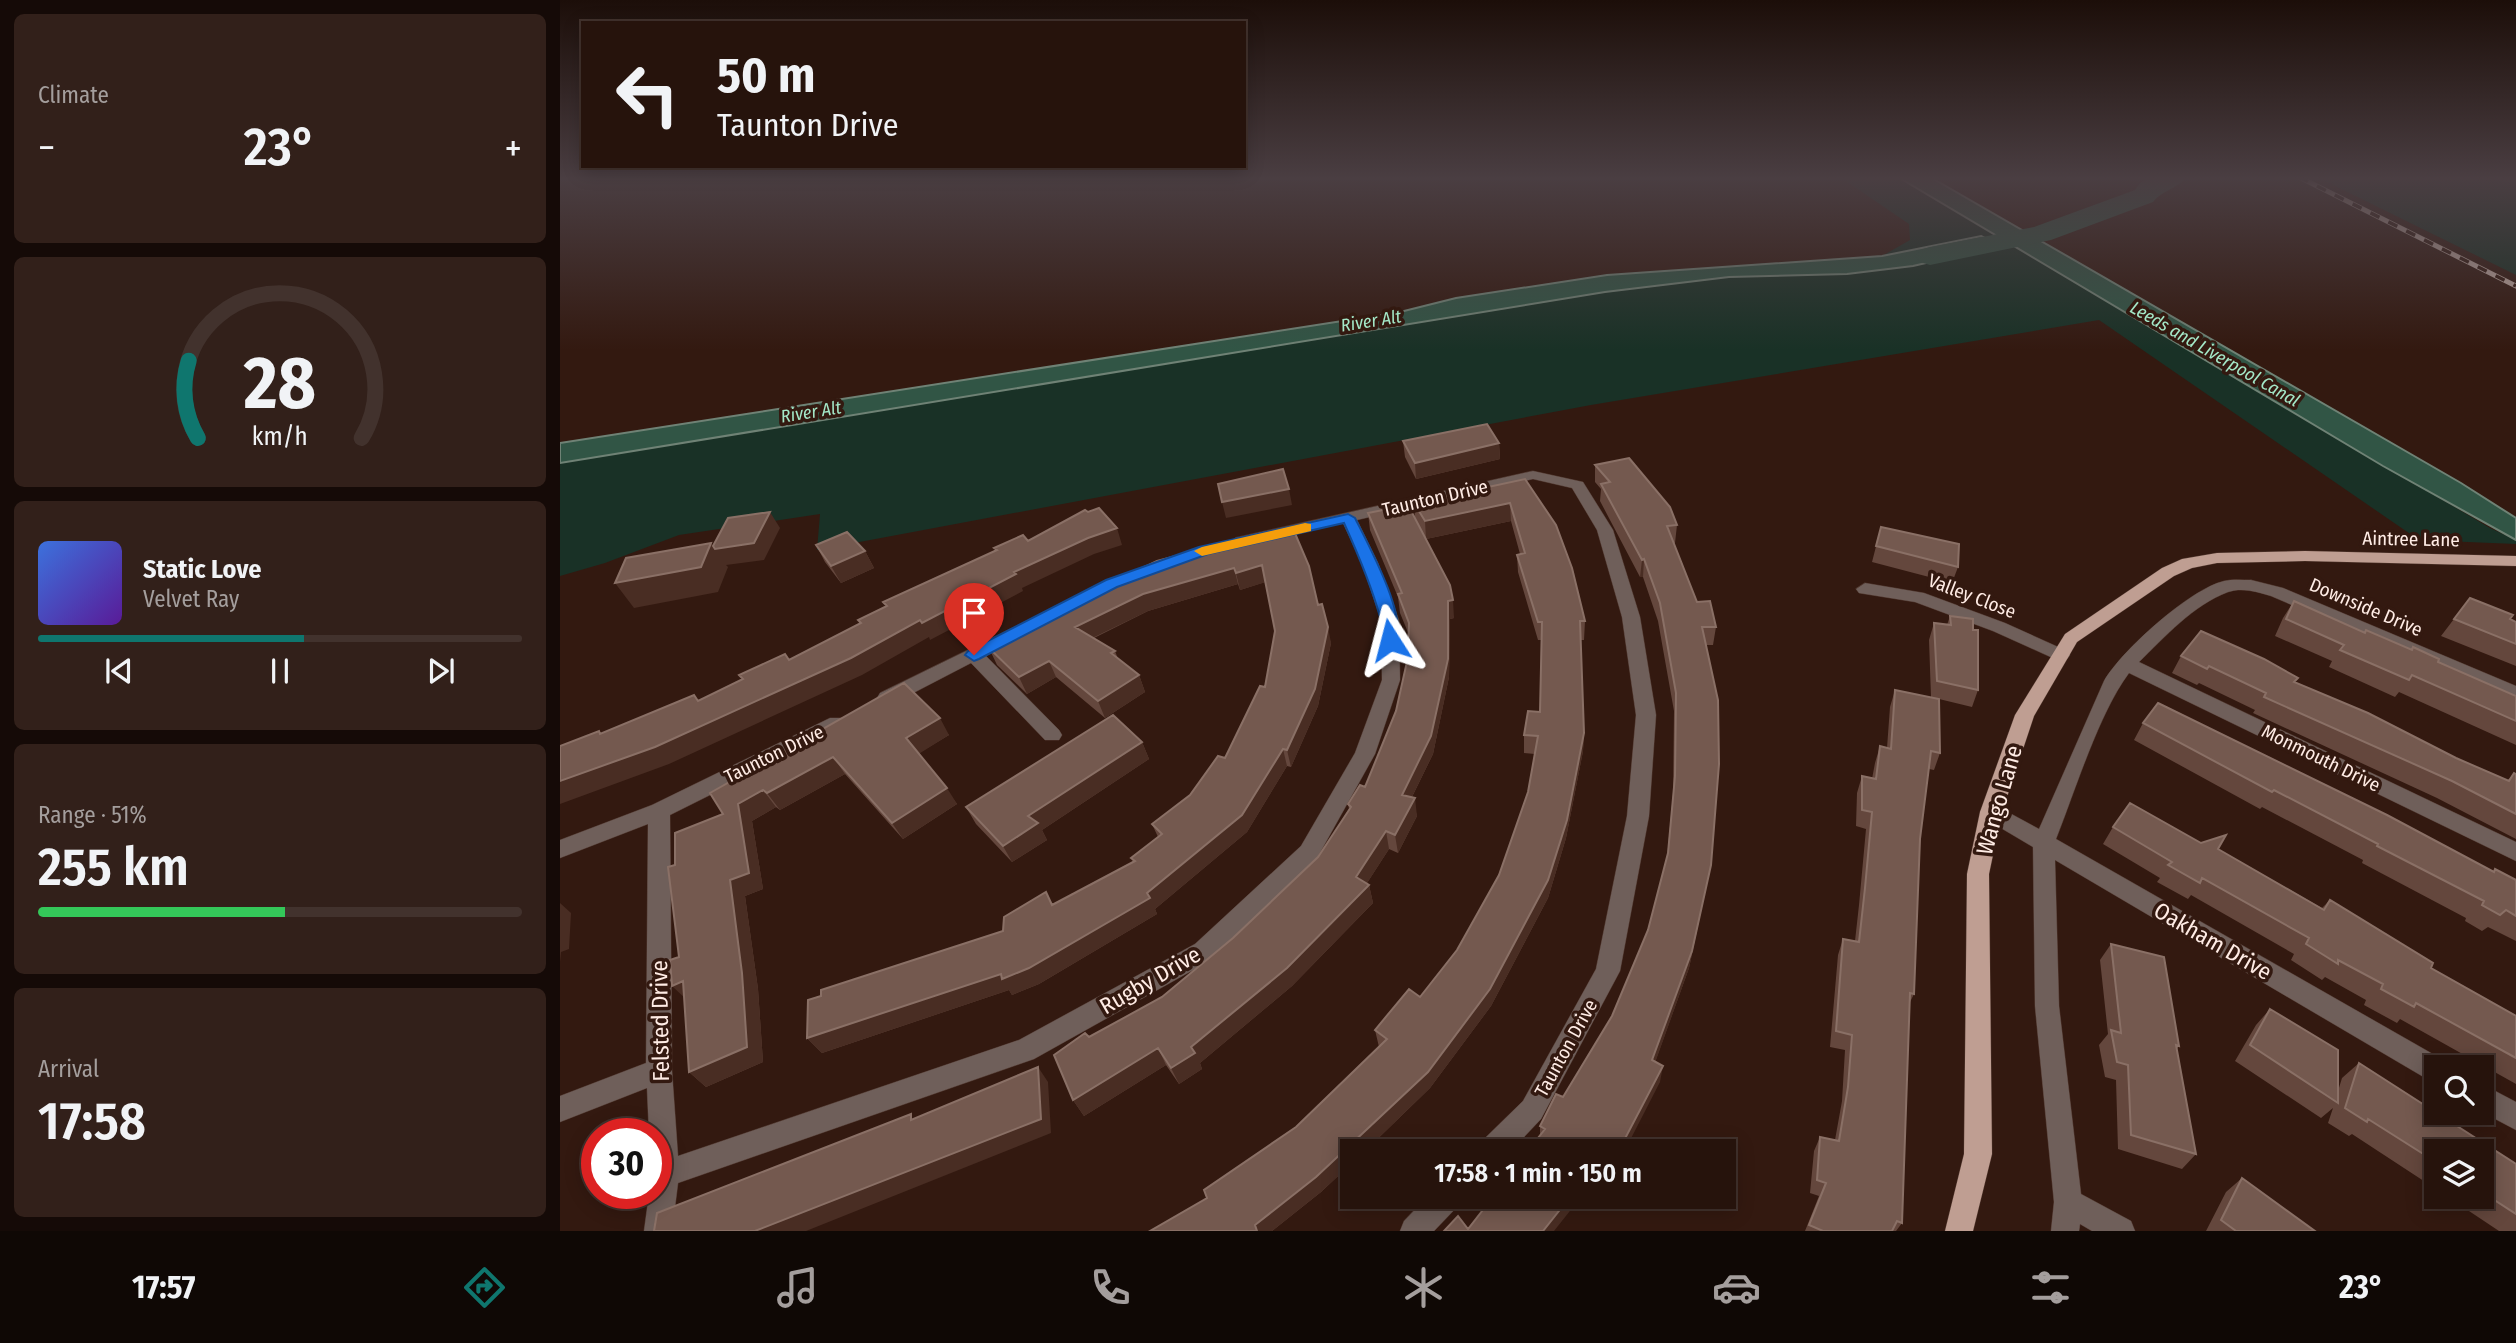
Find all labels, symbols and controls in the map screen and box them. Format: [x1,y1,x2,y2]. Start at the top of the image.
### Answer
text: 50 m [717,46,815,105]
icon: left [602,49,693,140]
text: Climate [38,81,109,109]
text: Taunton Drive [717,106,898,144]
text: 23° [244,116,316,179]
text: − [38,125,55,171]
text: + [505,125,522,171]
water label: Leeds and Liverpool Canal [2126,296,2304,412]
water label: River Alt [1339,305,1403,337]
text: 28 [243,341,316,428]
water label: River Alt [779,396,843,428]
text: km/h [252,422,308,452]
street label: Taunton Drive [1380,475,1490,521]
street label: Aintree Lane [2362,527,2460,551]
text: Static Love [143,554,261,585]
street label: Valley Close [1925,569,2019,623]
street label: Downside Drive [2306,573,2426,641]
pin [944,583,1004,655]
text: Velvet Ray [143,585,239,613]
icon: arrive [955,594,993,632]
position arrow [1353,603,1427,677]
icon: previous [100,652,138,690]
icon: pause [261,652,299,690]
icon: next [422,652,460,690]
street label: Monmouth Drive [2258,719,2384,797]
street label: Taunton Drive [721,720,827,788]
street label: Wango Lane [1970,742,2028,858]
text: Range · 51% [38,801,147,829]
text: 255 km [38,836,189,899]
street label: Oakham Drive [2149,896,2277,986]
street label: Rugby Drive [1095,940,1205,1020]
street label: Felsted Drive [645,960,675,1082]
street label: Taunton Drive [1530,995,1602,1101]
text: Arrival [38,1055,99,1083]
map controls [2424,1055,2494,1209]
button: search [2424,1055,2494,1125]
text: 17:58 [38,1090,146,1153]
speed limit sign: 30 [581,1118,672,1209]
button: layers [2424,1139,2494,1209]
text: 17:58 · 1 min · 150 m [1434,1158,1642,1189]
icon: directions [460,1263,509,1312]
icon: music [773,1263,822,1312]
icon: phone [1086,1263,1135,1312]
icon: climate [1399,1263,1448,1312]
icon: car [1712,1263,1761,1312]
icon: filters [2026,1263,2075,1312]
text: 17:57 [132,1268,195,1306]
text: 23° [2339,1268,2384,1306]

